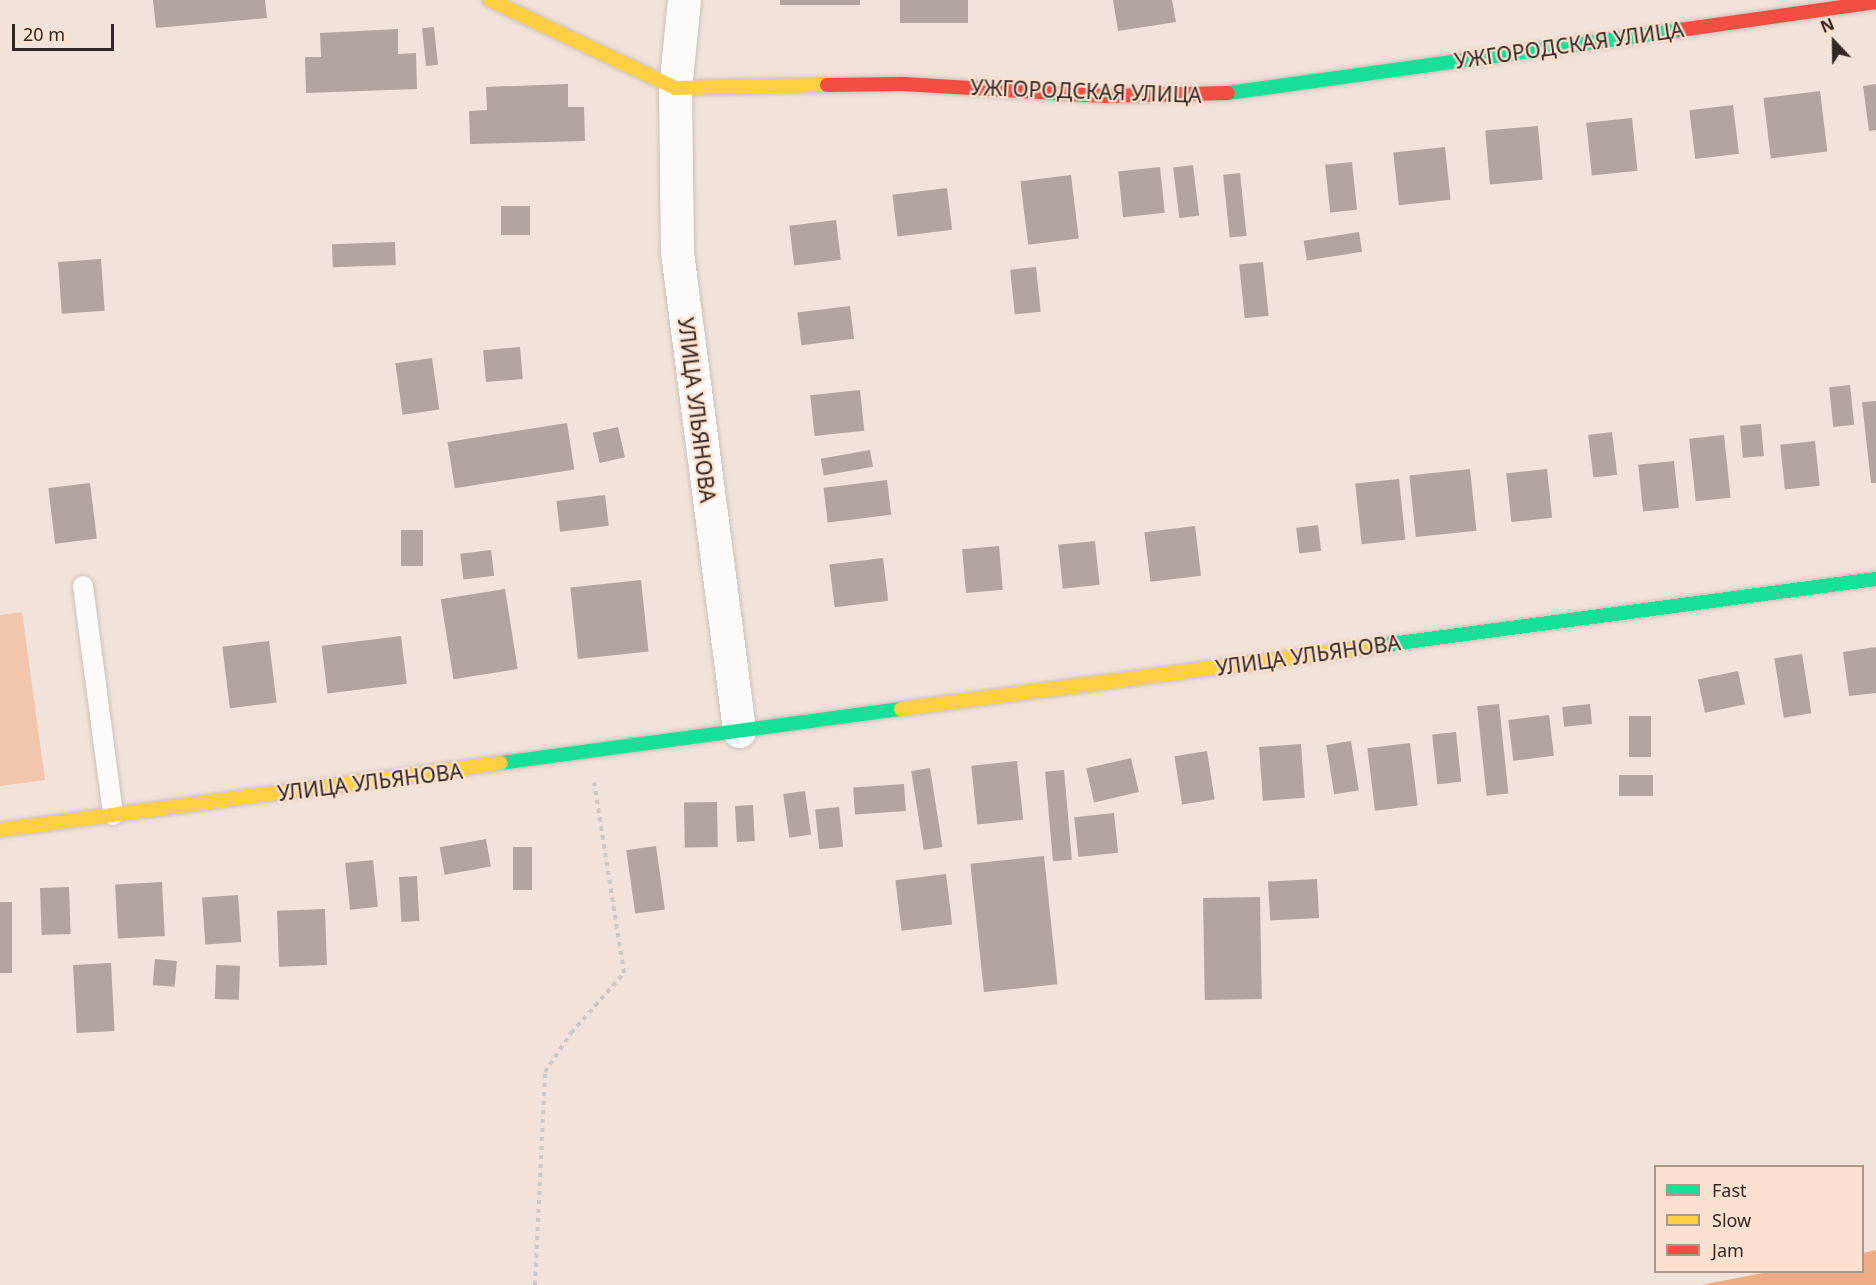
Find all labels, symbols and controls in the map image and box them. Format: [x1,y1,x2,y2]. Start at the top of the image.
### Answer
scale bar [15,12,117,50]
north arrow [1804,12,1864,72]
text: N [1817,13,1837,38]
street label: УЖГОРОДСКАЯ УЛИЦА [1453,16,1685,74]
text: 20 m [23,22,65,46]
street label: УЖГОРОДСКАЯ УЛИЦА [970,74,1202,108]
street label: УЛИЦА УЛЬЯНОВА [673,316,721,504]
street label: УЛИЦА УЛЬЯНОВА [1214,630,1402,680]
street label: УЛИЦА УЛЬЯНОВА [276,758,464,806]
legend [1654,1165,1864,1273]
text: Fast [1712,1178,1747,1202]
text: Slow [1712,1208,1751,1232]
text: Jam [1712,1238,1744,1262]

